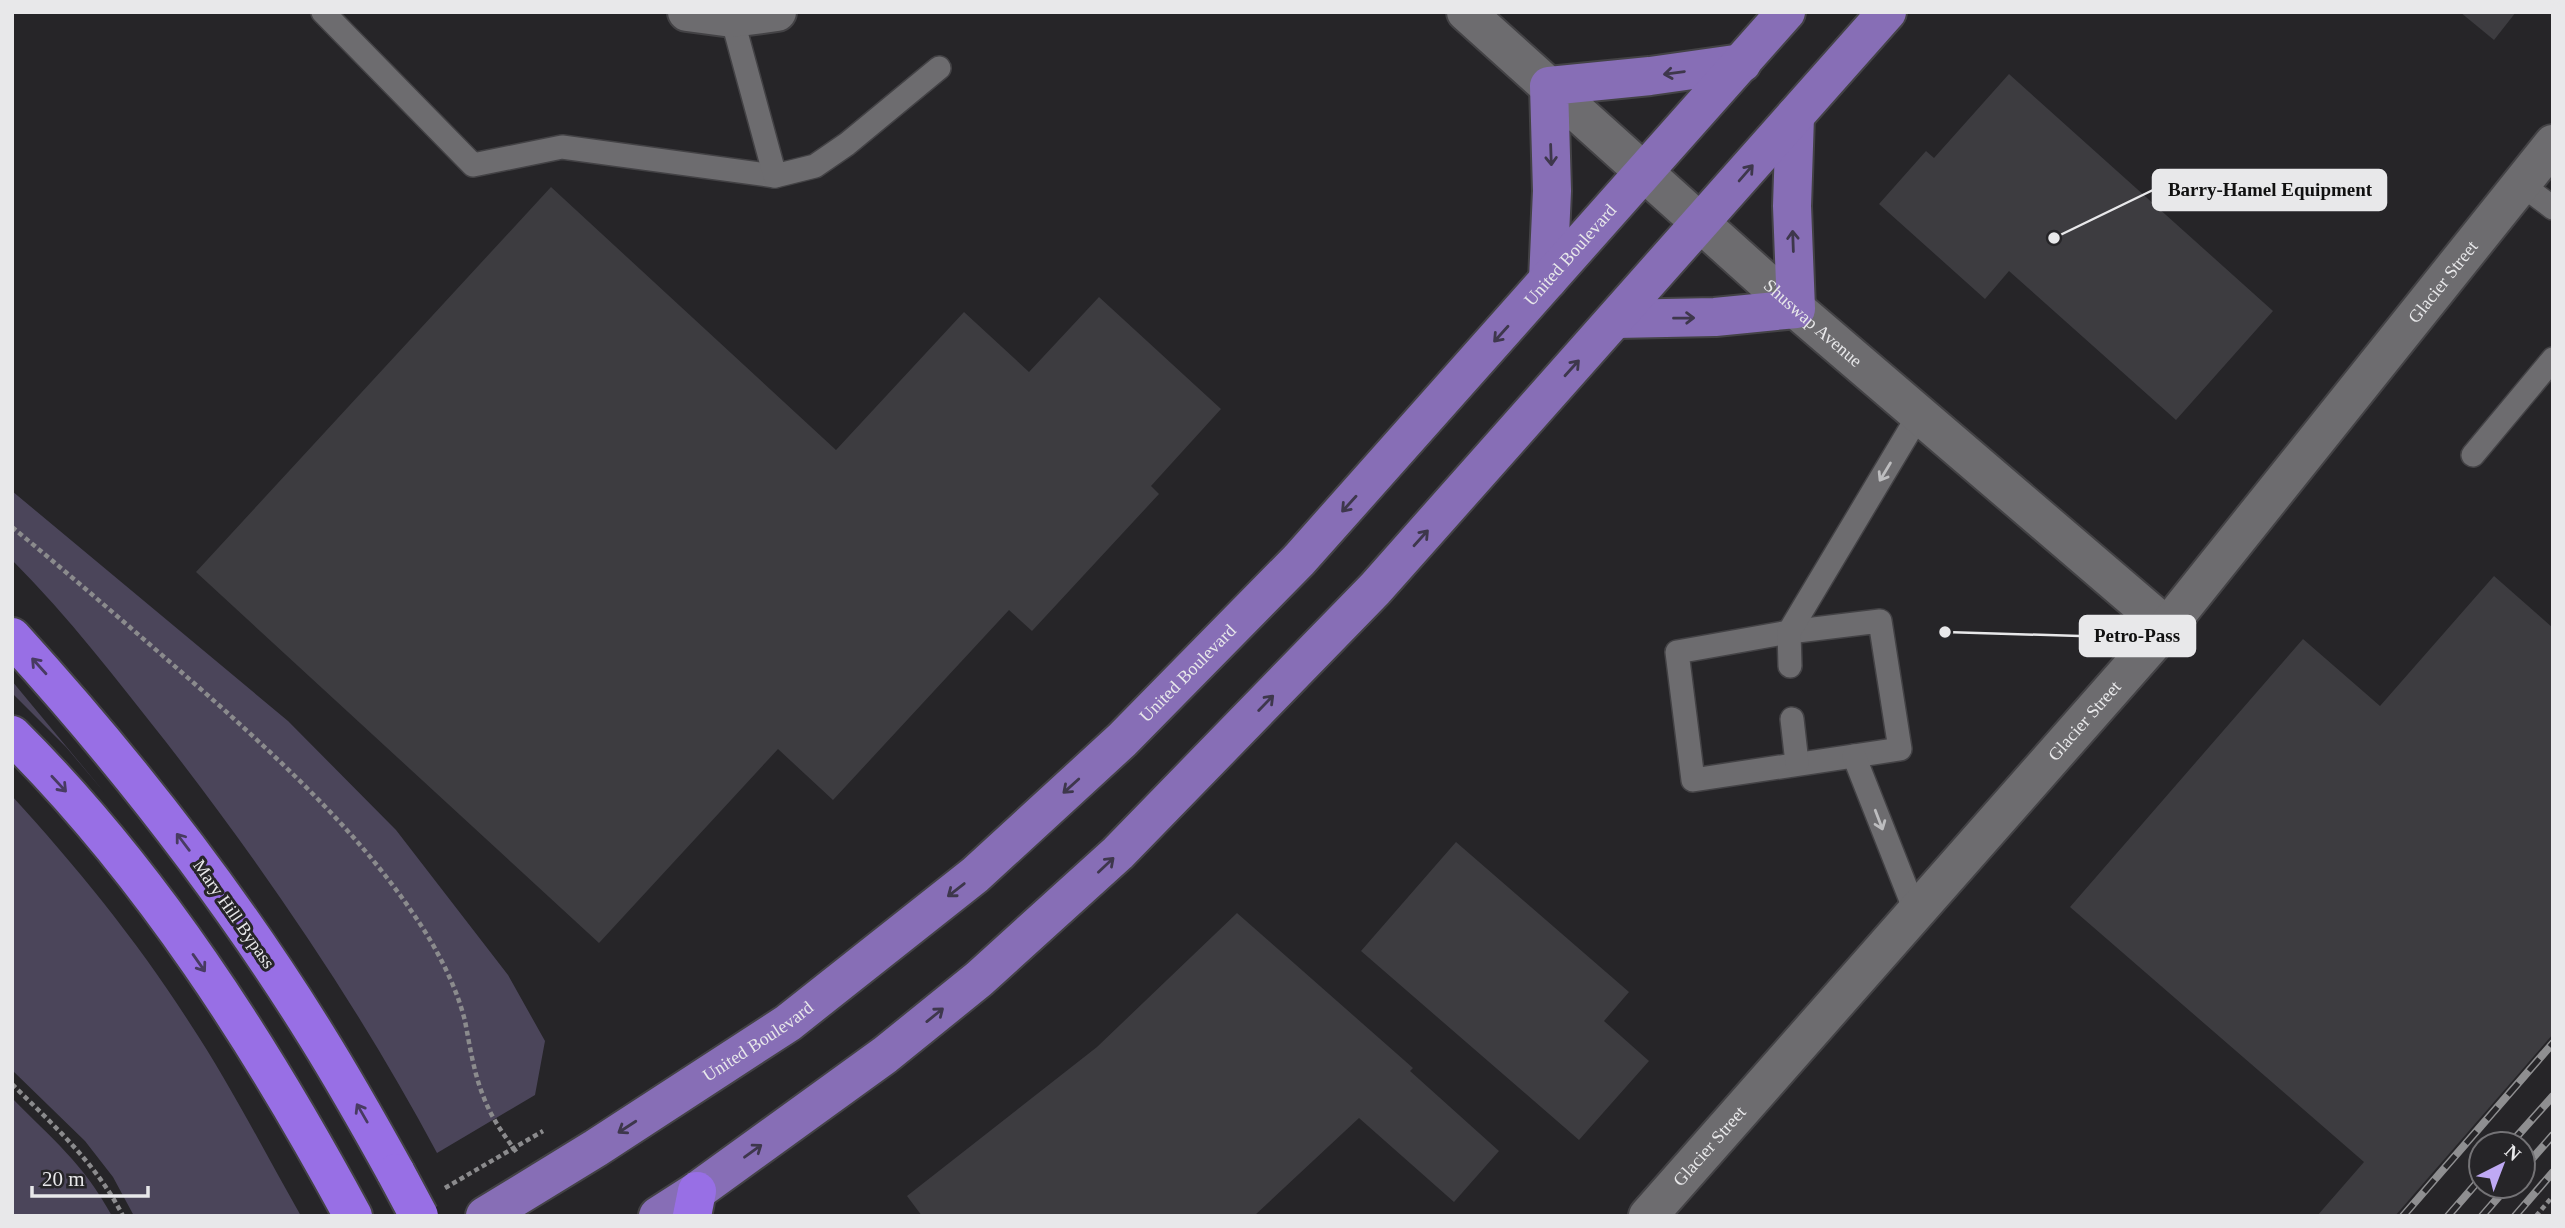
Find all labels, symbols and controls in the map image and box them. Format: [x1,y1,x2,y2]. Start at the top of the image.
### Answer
one-way arrow [1663,66,1686,79]
one-way arrow [1545,143,1558,166]
one-way arrow [1738,164,1754,182]
callout: Barry-Hamel Equipment [2153,170,2386,210]
text: Barry-Hamel Equipment [2168,179,2373,200]
street label: United Boulevard [1520,200,1620,310]
one-way arrow [1787,230,1800,253]
street label: Glacier Street [2404,237,2482,327]
street label: Shuswap Avenue [1760,275,1866,371]
one-way arrow [1673,311,1696,324]
one-way arrow [1492,325,1509,342]
one-way arrow [1564,360,1580,378]
one-way arrow [1877,461,1891,481]
one-way arrow [1341,495,1357,513]
one-way arrow [1413,529,1429,547]
callout: Petro-Pass [2080,616,2195,656]
street label: United Boulevard [1135,620,1240,726]
text: Petro-Pass [2094,625,2180,646]
one-way arrow [31,657,47,675]
street label: Glacier Street [2044,677,2125,765]
one-way arrow [1257,695,1274,712]
one-way arrow [51,775,67,793]
one-way arrow [1062,778,1080,794]
one-way arrow [1874,808,1887,830]
one-way arrow [175,833,190,852]
street label: Mary Hill Bypass [189,856,279,972]
one-way arrow [1097,856,1114,873]
one-way arrow [947,883,965,898]
one-way arrow [192,953,206,972]
street label: United Boulevard [699,997,817,1086]
one-way arrow [925,1007,943,1023]
street label: Glacier Street [1669,1102,1750,1190]
one-way arrow [355,1104,369,1124]
one-way arrow [618,1120,637,1134]
north arrow [2467,1130,2537,1200]
text: N [2501,1140,2525,1165]
one-way arrow [743,1144,762,1158]
scale bar [32,1154,147,1198]
text: 20 m [42,1167,85,1191]

